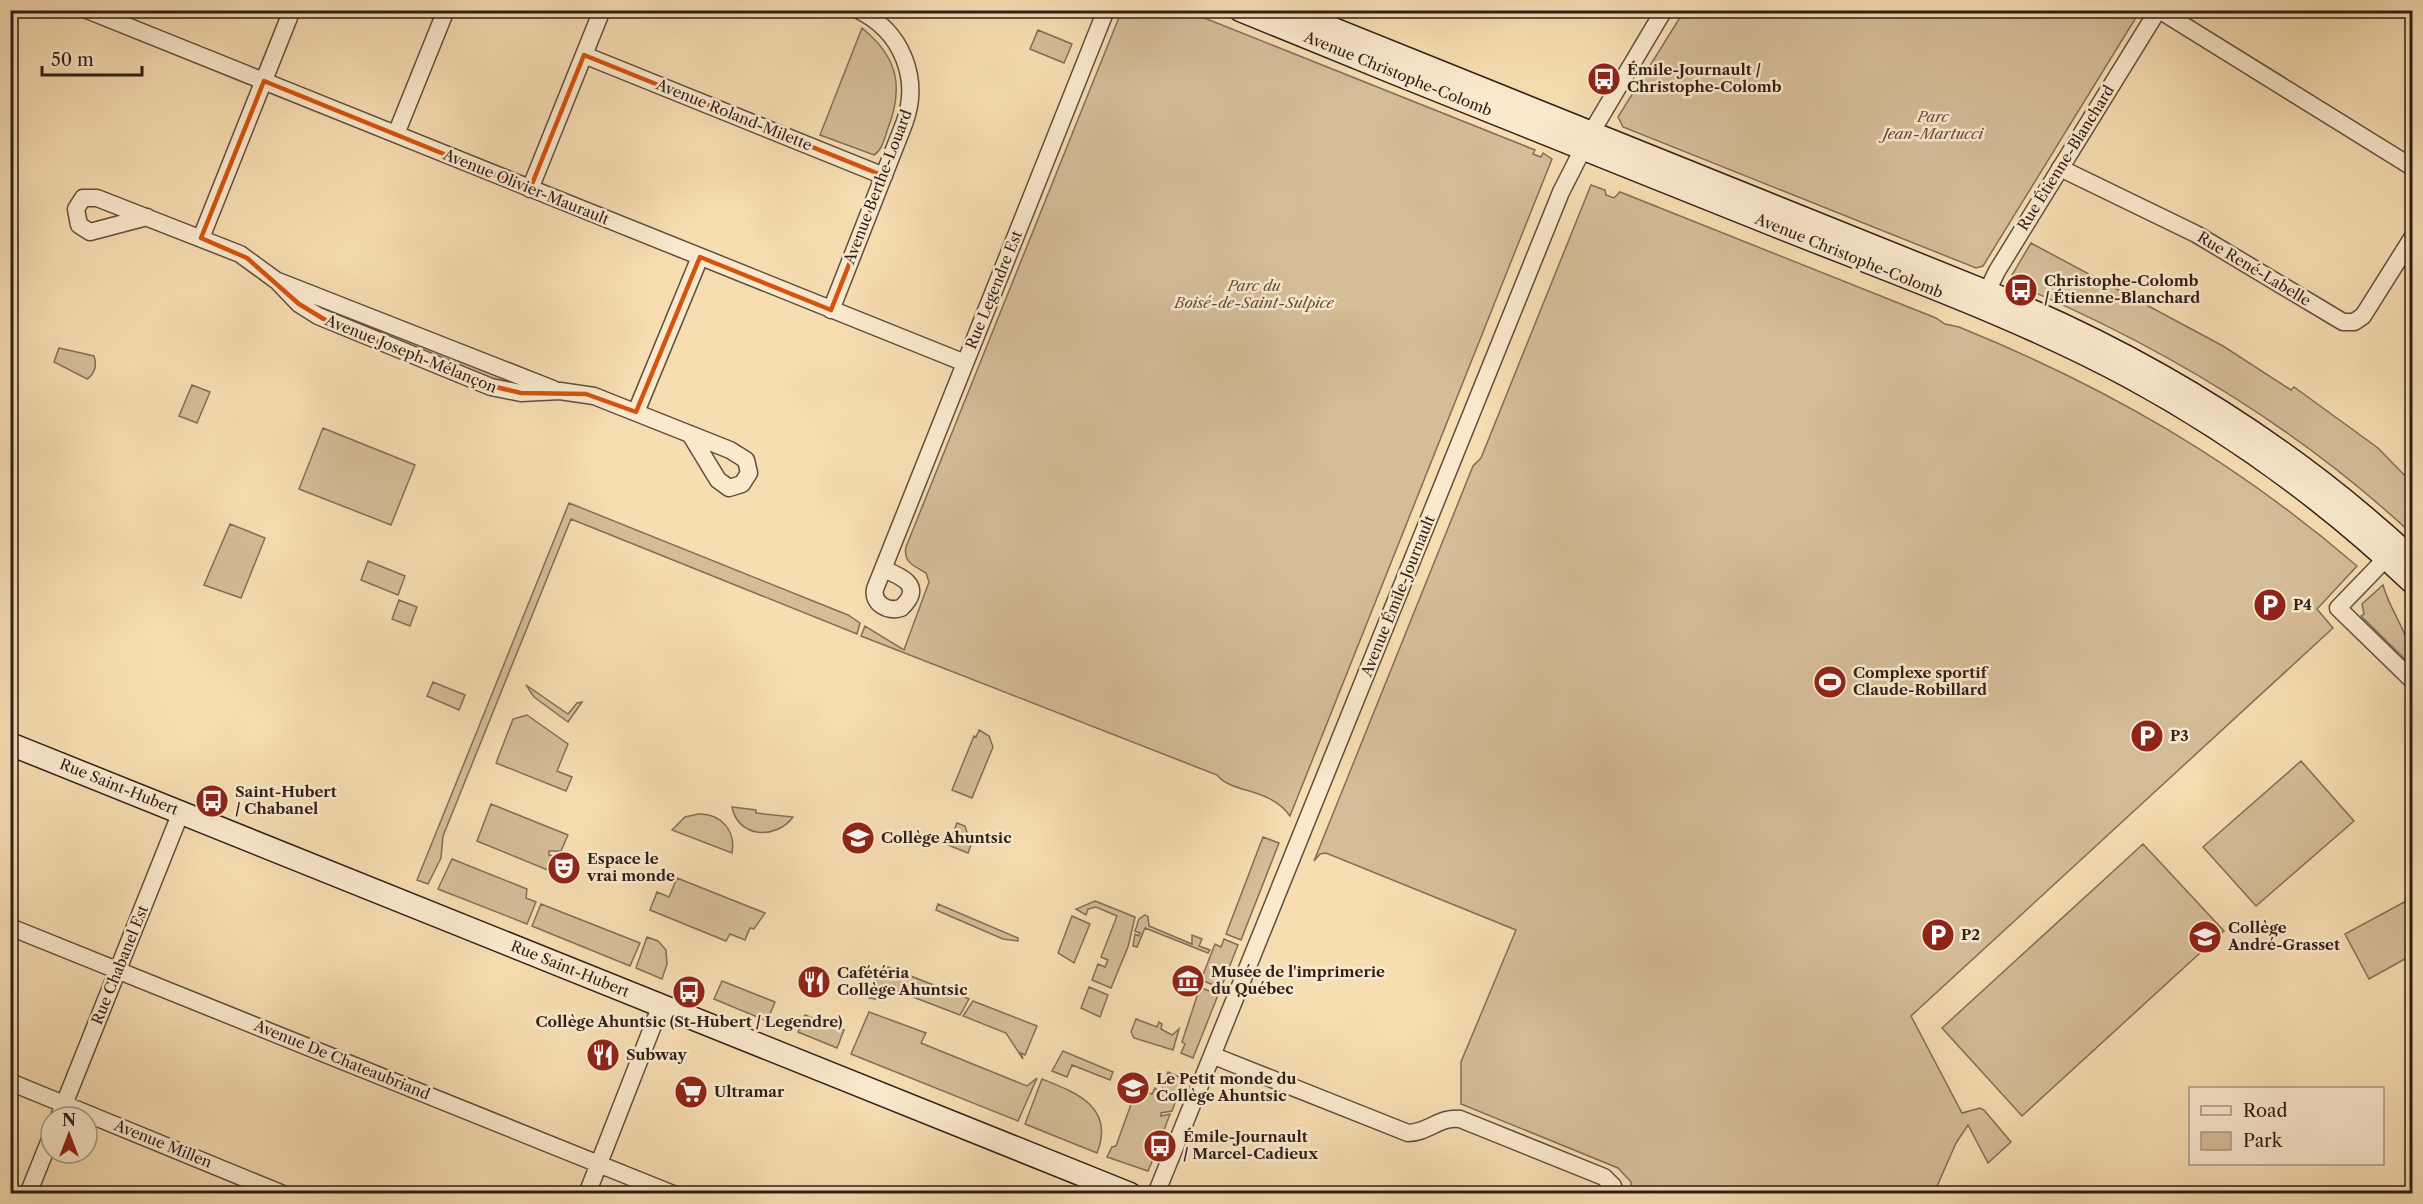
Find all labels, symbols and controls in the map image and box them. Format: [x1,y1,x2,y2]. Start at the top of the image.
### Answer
street label: Avenue Christophe-Colomb [1300,27,1495,120]
scale bar [42,39,142,77]
text: 50 m [51,49,94,71]
place label: Émile-Journault / Christophe-Colomb [1627,60,1782,96]
bus stop icon: Émile-Journault / Christophe-Colomb [1586,61,1622,97]
street label: Avenue Roland-Milette [652,74,815,155]
street label: Rue Étienne-Blanchard [2013,82,2118,234]
street label: Avenue Berthe-Louard [839,107,916,268]
park label: Parc Jean-Martucci [1879,107,1985,143]
street label: Avenue Olivier-Maurault [439,144,613,229]
street label: Avenue Christophe-Colomb [1751,209,1946,302]
street label: Rue Legendre Est [961,227,1026,352]
street label: Rue René-Labelle [2194,227,2314,310]
place label: Christophe-Colomb / Étienne-Blanchard [2044,271,2200,307]
bus stop icon: Christophe-Colomb / Étienne-Blanchard [2003,272,2039,308]
park label: Parc du Boisé-de-Saint-Sulpice [1173,276,1335,312]
street label: Avenue Joseph-Mélançon [322,310,500,397]
street label: Avenue Émile-Journault [1356,512,1439,680]
parking icon: P4 [2252,587,2288,623]
place label: P4 [2293,595,2312,614]
place label: Complexe sportif Claude-Robillard [1853,663,1990,699]
sports icon: Complexe sportif Claude-Robillard [1812,664,1848,700]
parking icon: P3 [2129,718,2165,754]
place label: P3 [2170,726,2189,745]
street label: Rue Saint-Hubert [57,754,182,819]
place label: Saint-Hubert / Chabanel [235,782,337,818]
bus stop icon: Saint-Hubert / Chabanel [194,783,230,819]
school or university icon: Collège Ahuntsic [840,820,876,856]
place label: Collège Ahuntsic [881,828,1011,847]
place label: Espace le vrai monde [586,849,675,885]
theatre icon: Espace le vrai monde [546,850,582,886]
street label: Rue Chabanel Est [87,902,152,1027]
parking icon: P2 [1920,917,1956,953]
place label: Collège André-Grasset [2227,918,2340,954]
school or university icon: Collège André-Grasset [2187,919,2223,955]
place label: P2 [1961,925,1980,944]
street label: Rue Saint-Hubert [508,936,633,1001]
place label: Musée de l'imprimerie du Québec [1211,962,1385,998]
place label: Cafétéria Collège Ahuntsic [837,963,967,999]
museum icon: Musée de l'imprimerie du Québec [1170,963,1206,999]
restaurant icon: Cafétéria Collège Ahuntsic [796,964,832,1000]
bus stop icon: Collège Ahuntsic (St-Hubert / Legendre) [671,974,707,1010]
place label: Collège Ahuntsic (St-Hubert / Legendre) [535,1012,843,1031]
street label: Avenue De Chateaubriand [251,1015,433,1104]
restaurant icon: Subway [585,1037,621,1073]
place label: Subway [626,1045,687,1064]
place label: Le Petit monde du Collège Ahuntsic [1156,1069,1297,1105]
school or university icon: Le Petit monde du Collège Ahuntsic [1115,1070,1151,1106]
supermarket icon: Ultramar [673,1074,709,1110]
place label: Ultramar [714,1082,785,1101]
legend [2189,1087,2384,1165]
text: Road [2243,1100,2288,1122]
north arrow [39,1105,99,1165]
text: N [62,1110,76,1130]
street label: Avenue Millen [111,1115,215,1172]
place label: Émile-Journault / Marcel-Cadieux [1183,1127,1318,1163]
bus stop icon: Émile-Journault / Marcel-Cadieux [1142,1128,1178,1164]
text: Park [2243,1130,2284,1152]

